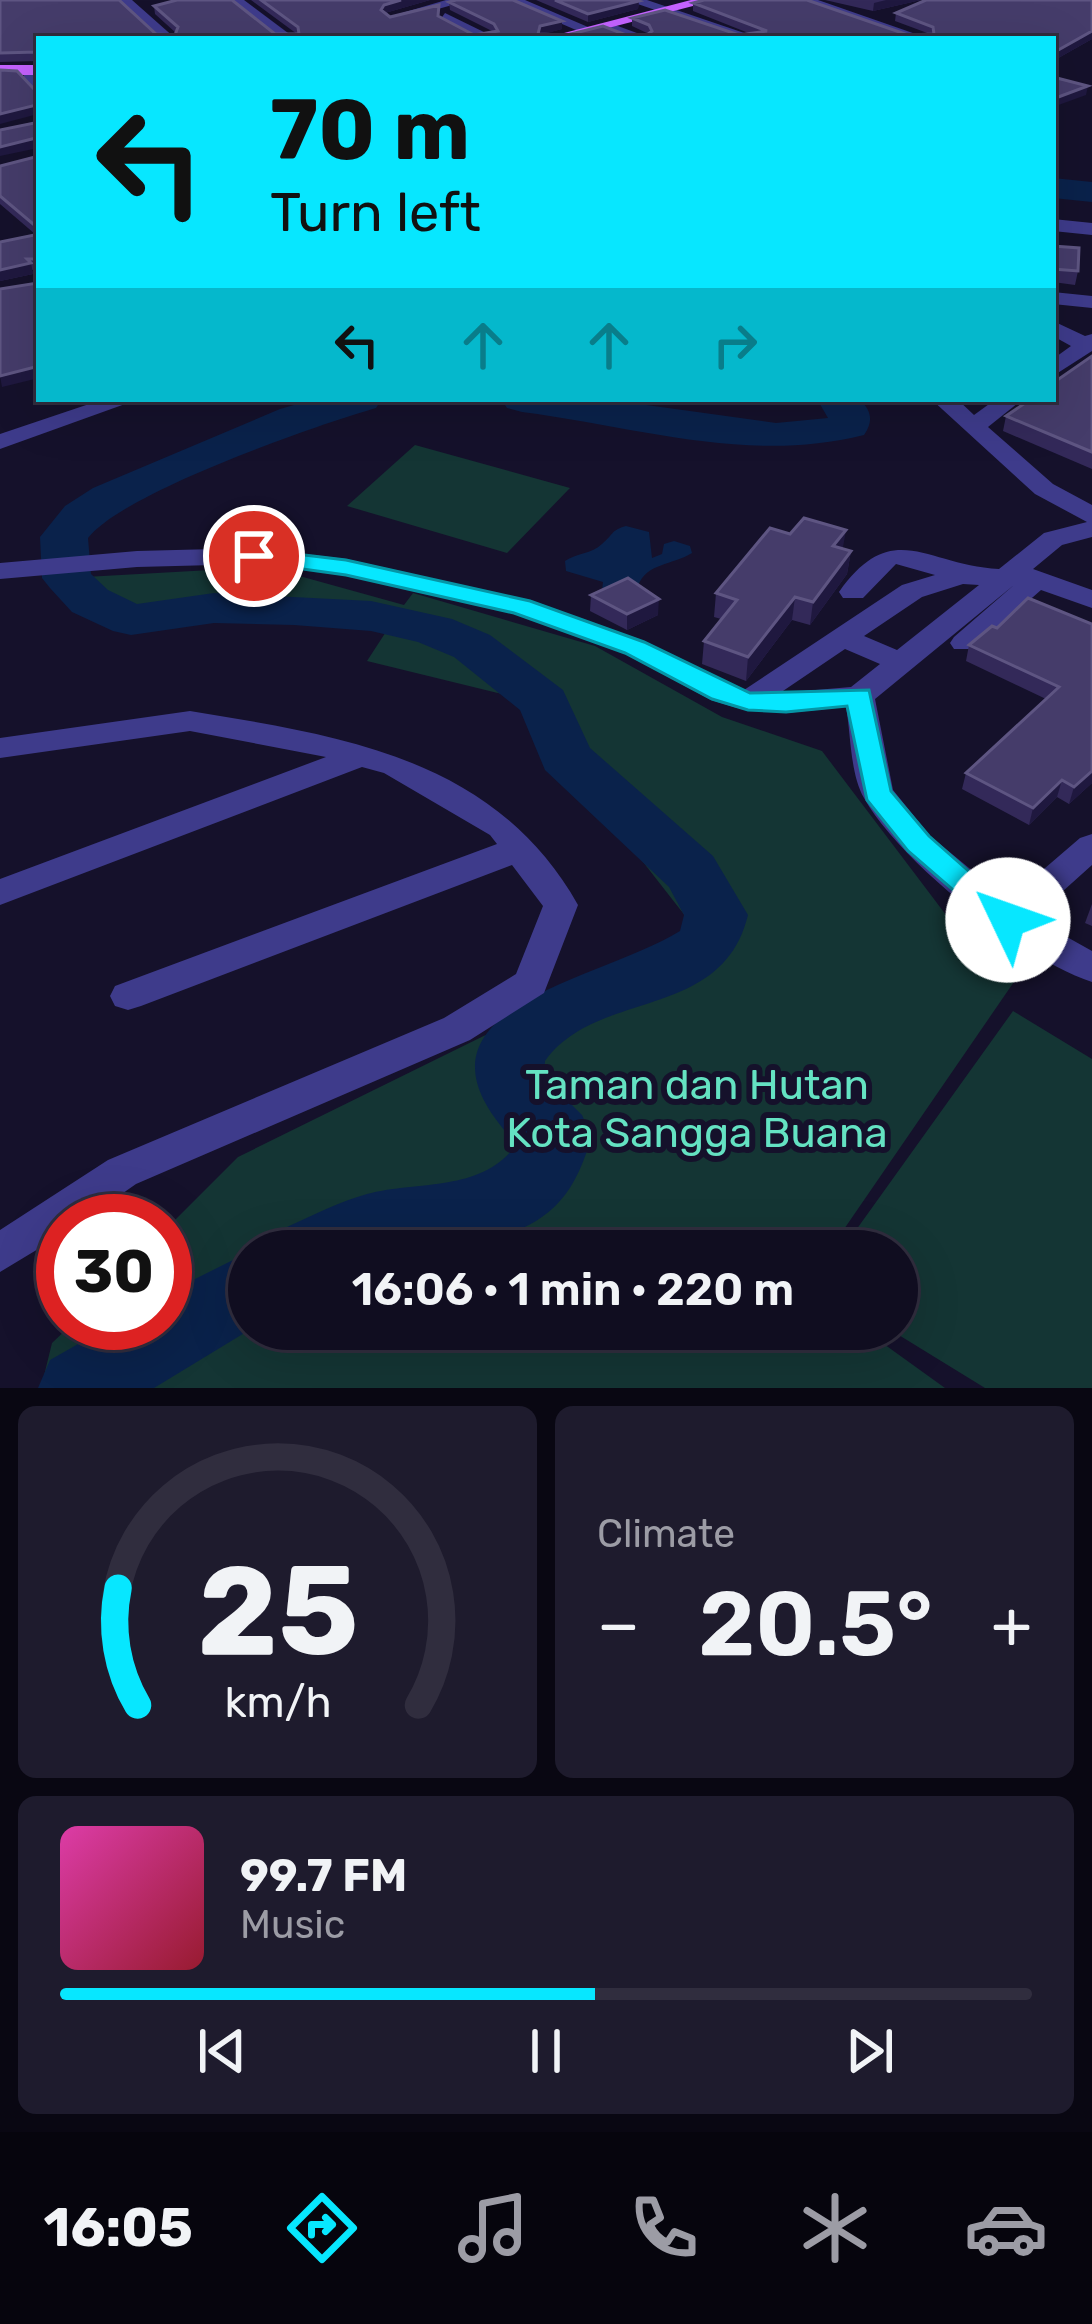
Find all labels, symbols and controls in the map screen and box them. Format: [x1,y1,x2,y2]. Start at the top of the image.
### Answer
text: 70 m [270,80,470,180]
icon: left [72,84,228,240]
text: Turn left [270,181,481,245]
icon: left [324,312,390,378]
icon: ahead [450,312,516,378]
icon: ahead [576,312,642,378]
icon: right [702,312,768,378]
pin [203,505,305,607]
icon: arrive [221,523,287,589]
position arrow [945,857,1071,983]
park label: Taman dan Hutan Kota Sangga Buana [506,1060,888,1158]
speed limit sign: 30 [36,1194,192,1350]
text: 16:06 · 1 min · 220 m [352,1263,794,1316]
text: Climate [597,1511,735,1557]
text: 25 [197,1537,358,1685]
text: 20.5° [698,1571,933,1678]
text: − [597,1585,640,1664]
text: + [991,1585,1032,1664]
text: km/h [224,1677,331,1728]
text: 99.7 FM [240,1849,407,1902]
text: Music [240,1902,345,1948]
icon: previous [189,2018,255,2084]
icon: pause [513,2018,579,2084]
icon: next [837,2018,903,2084]
icon: directions [280,2186,364,2270]
icon: music [451,2186,535,2270]
icon: phone [622,2186,706,2270]
icon: climate [793,2186,877,2270]
icon: car [964,2186,1048,2270]
text: 16:05 [44,2196,193,2260]

